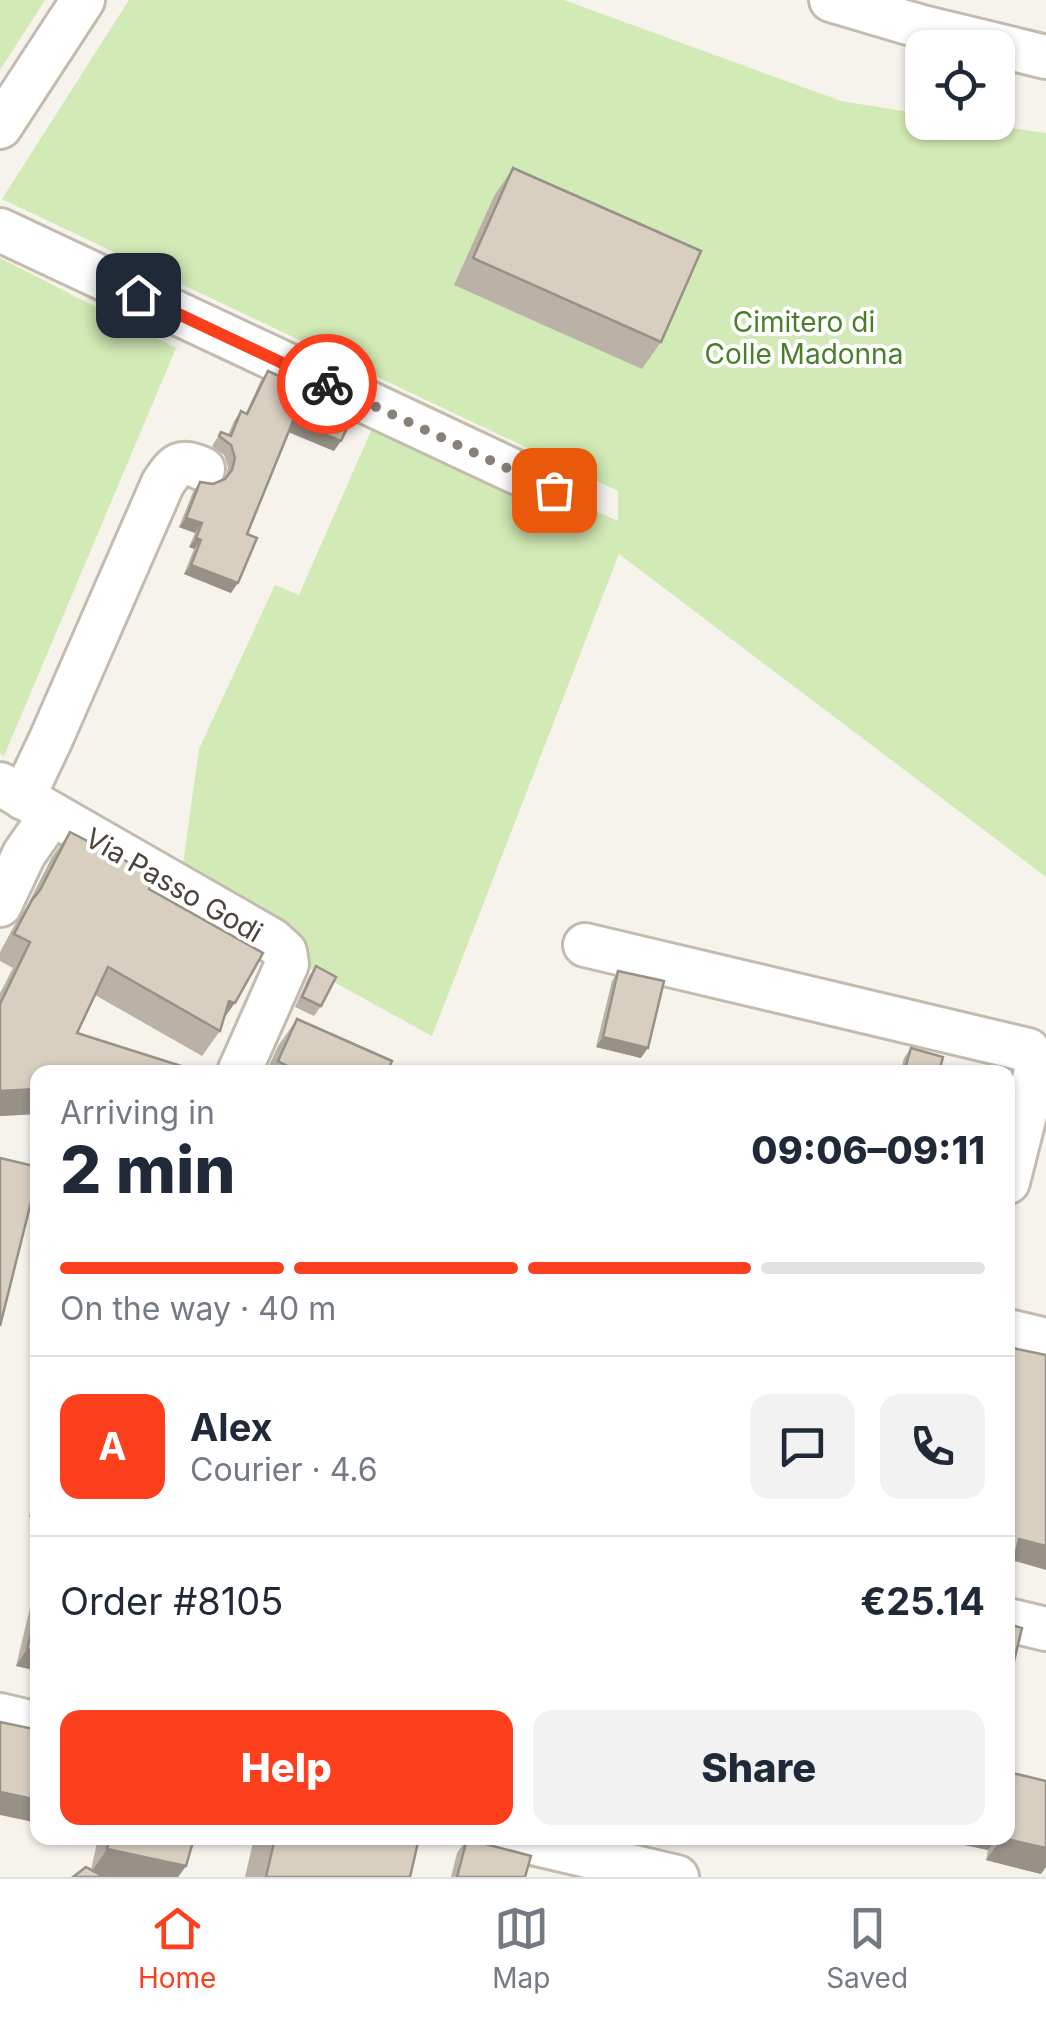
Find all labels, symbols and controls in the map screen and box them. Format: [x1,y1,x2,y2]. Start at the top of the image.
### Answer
map controls [905,30,1015,140]
button: locate [905,30,1015,140]
pin [96,253,181,338]
icon: home [111,268,166,323]
park label: Cimitero di Colle Madonna [705,305,903,371]
courier [277,334,377,434]
icon: bike [300,357,355,412]
pin [512,448,597,533]
icon: bag [527,463,582,518]
street label: Via Passo Godi [79,820,269,950]
text: Arriving in [60,1093,215,1132]
text: 09:06–09:11 [751,1127,985,1173]
text: 2 min [60,1130,236,1209]
text: On the way · 40 m [60,1289,336,1328]
button: chat [750,1394,855,1499]
button: phone [880,1394,985,1499]
text: Alex [190,1404,273,1450]
text: A [98,1423,127,1469]
text: Courier · 4.6 [190,1450,378,1489]
text: Order #8105 [60,1578,283,1624]
text: €25.14 [860,1578,985,1624]
button: Help [60,1710,513,1825]
button: Share [533,1710,985,1825]
tab: Home [138,1901,216,1995]
tab: Map [492,1901,550,1995]
tab: Saved [826,1901,908,1995]

